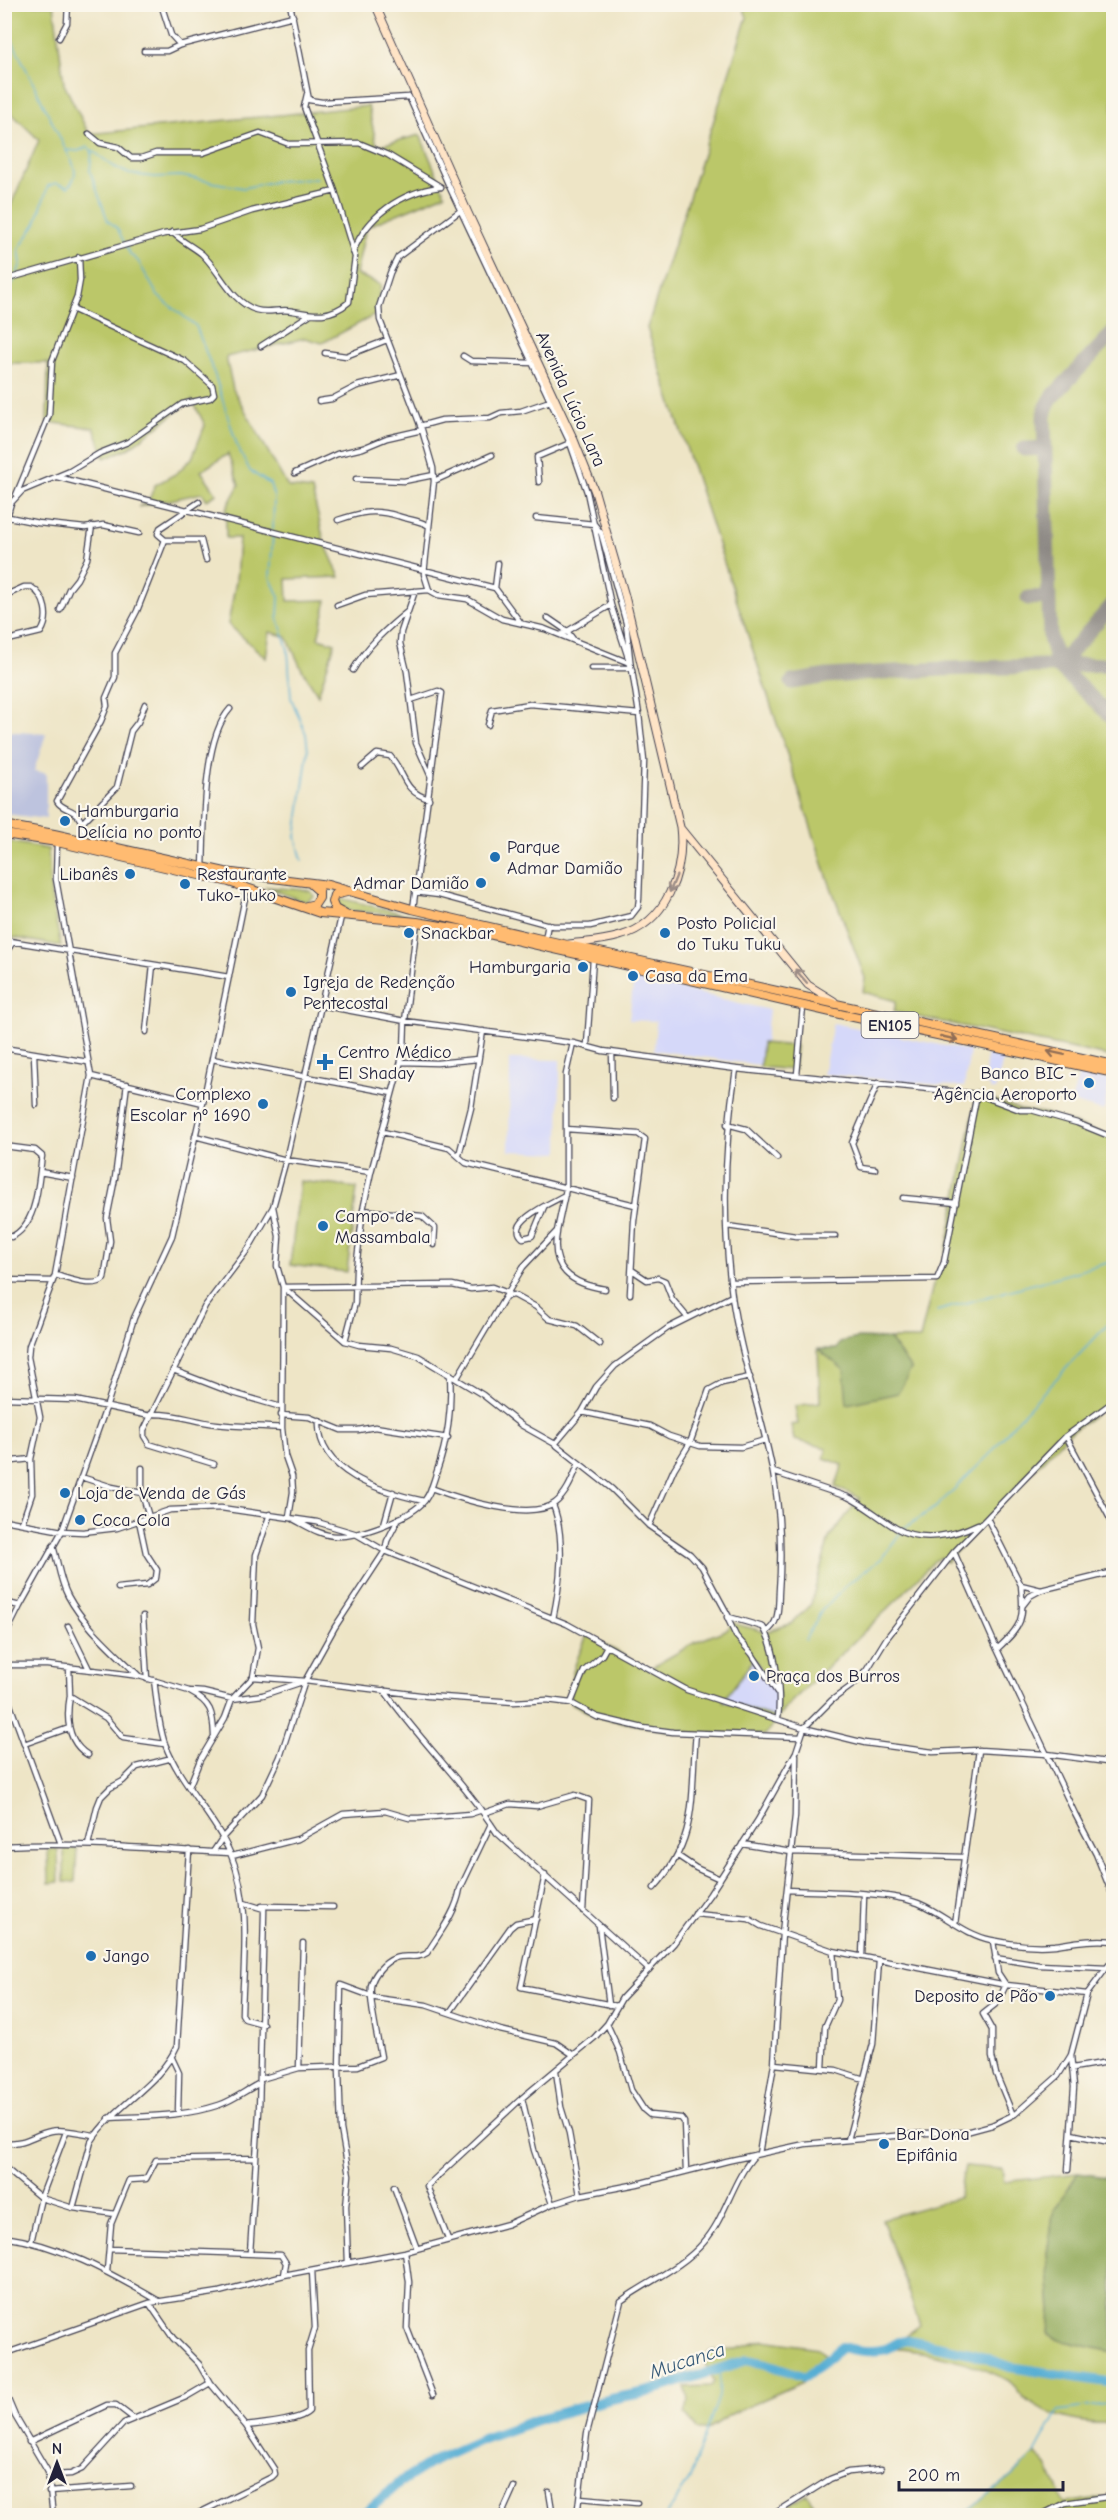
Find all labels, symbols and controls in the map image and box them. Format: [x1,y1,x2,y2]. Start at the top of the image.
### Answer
street label: Avenida Lúcio Lara [531,328,610,470]
place label: Hamburgaria Delícia no ponto [77,801,202,843]
marker: Hamburgaria Delícia no ponto [58,814,72,828]
place label: Parque Admar Damião [507,837,623,879]
marker: Parque Admar Damião [488,850,502,864]
place label: Libanês [60,864,118,885]
place label: Restaurante Tuko-Tuko [197,864,287,906]
marker: Libanês [123,867,137,881]
place label: Admar Damião [353,873,469,894]
one-way arrow [667,875,678,893]
marker: Admar Damião [474,876,488,890]
marker: Restaurante Tuko-Tuko [178,877,192,891]
place label: Posto Policial do Tuku Tuku [677,913,781,955]
place label: Snackbar [421,923,494,944]
marker: Snackbar [402,926,416,940]
marker: Posto Policial do Tuku Tuku [658,926,672,940]
place label: Hamburgaria [469,957,571,978]
marker: Hamburgaria [576,960,590,974]
place label: Casa da Ema [645,966,748,987]
marker: Casa da Ema [626,969,640,983]
one-way arrow [794,969,808,984]
place label: Igreja de Redenção Pentecostal [303,972,455,1014]
marker: Igreja de Redenção Pentecostal [284,985,298,999]
road number: EN105 [862,1012,918,1038]
one-way arrow [939,1033,958,1045]
place label: Centro Médico El Shaday [338,1042,451,1084]
one-way arrow [1047,1046,1066,1058]
marker: Centro Médico El Shaday [316,1053,334,1071]
place label: Banco BIC - Agência Aeroporto [934,1063,1077,1105]
marker: Banco BIC - Agência Aeroporto [1082,1076,1096,1090]
place label: Complexo Escolar nº 1690 [130,1084,251,1126]
marker: Complexo Escolar nº 1690 [256,1097,270,1111]
place label: Campo de Massambala [335,1206,431,1248]
marker: Campo de Massambala [316,1219,330,1233]
place label: Loja de Venda de Gás [77,1483,246,1504]
marker: Loja de Venda de Gás [58,1486,72,1500]
place label: Coca Cola [92,1510,170,1531]
marker: Coca Cola [73,1513,87,1527]
place label: Praça dos Burros [766,1666,900,1687]
marker: Praça dos Burros [747,1669,761,1683]
place label: Jango [103,1946,150,1967]
marker: Jango [84,1949,98,1963]
place label: Deposito de Pão [914,1986,1038,2007]
marker: Deposito de Pão [1043,1989,1057,2003]
place label: Bar Dona Epifânia [896,2124,970,2166]
marker: Bar Dona Epifânia [877,2137,891,2151]
water label: Mucanca [645,2337,728,2384]
north arrow [27,2433,87,2493]
text: N [52,2440,62,2458]
scale bar [899,2454,1062,2492]
text: 200 m [908,2465,960,2486]

